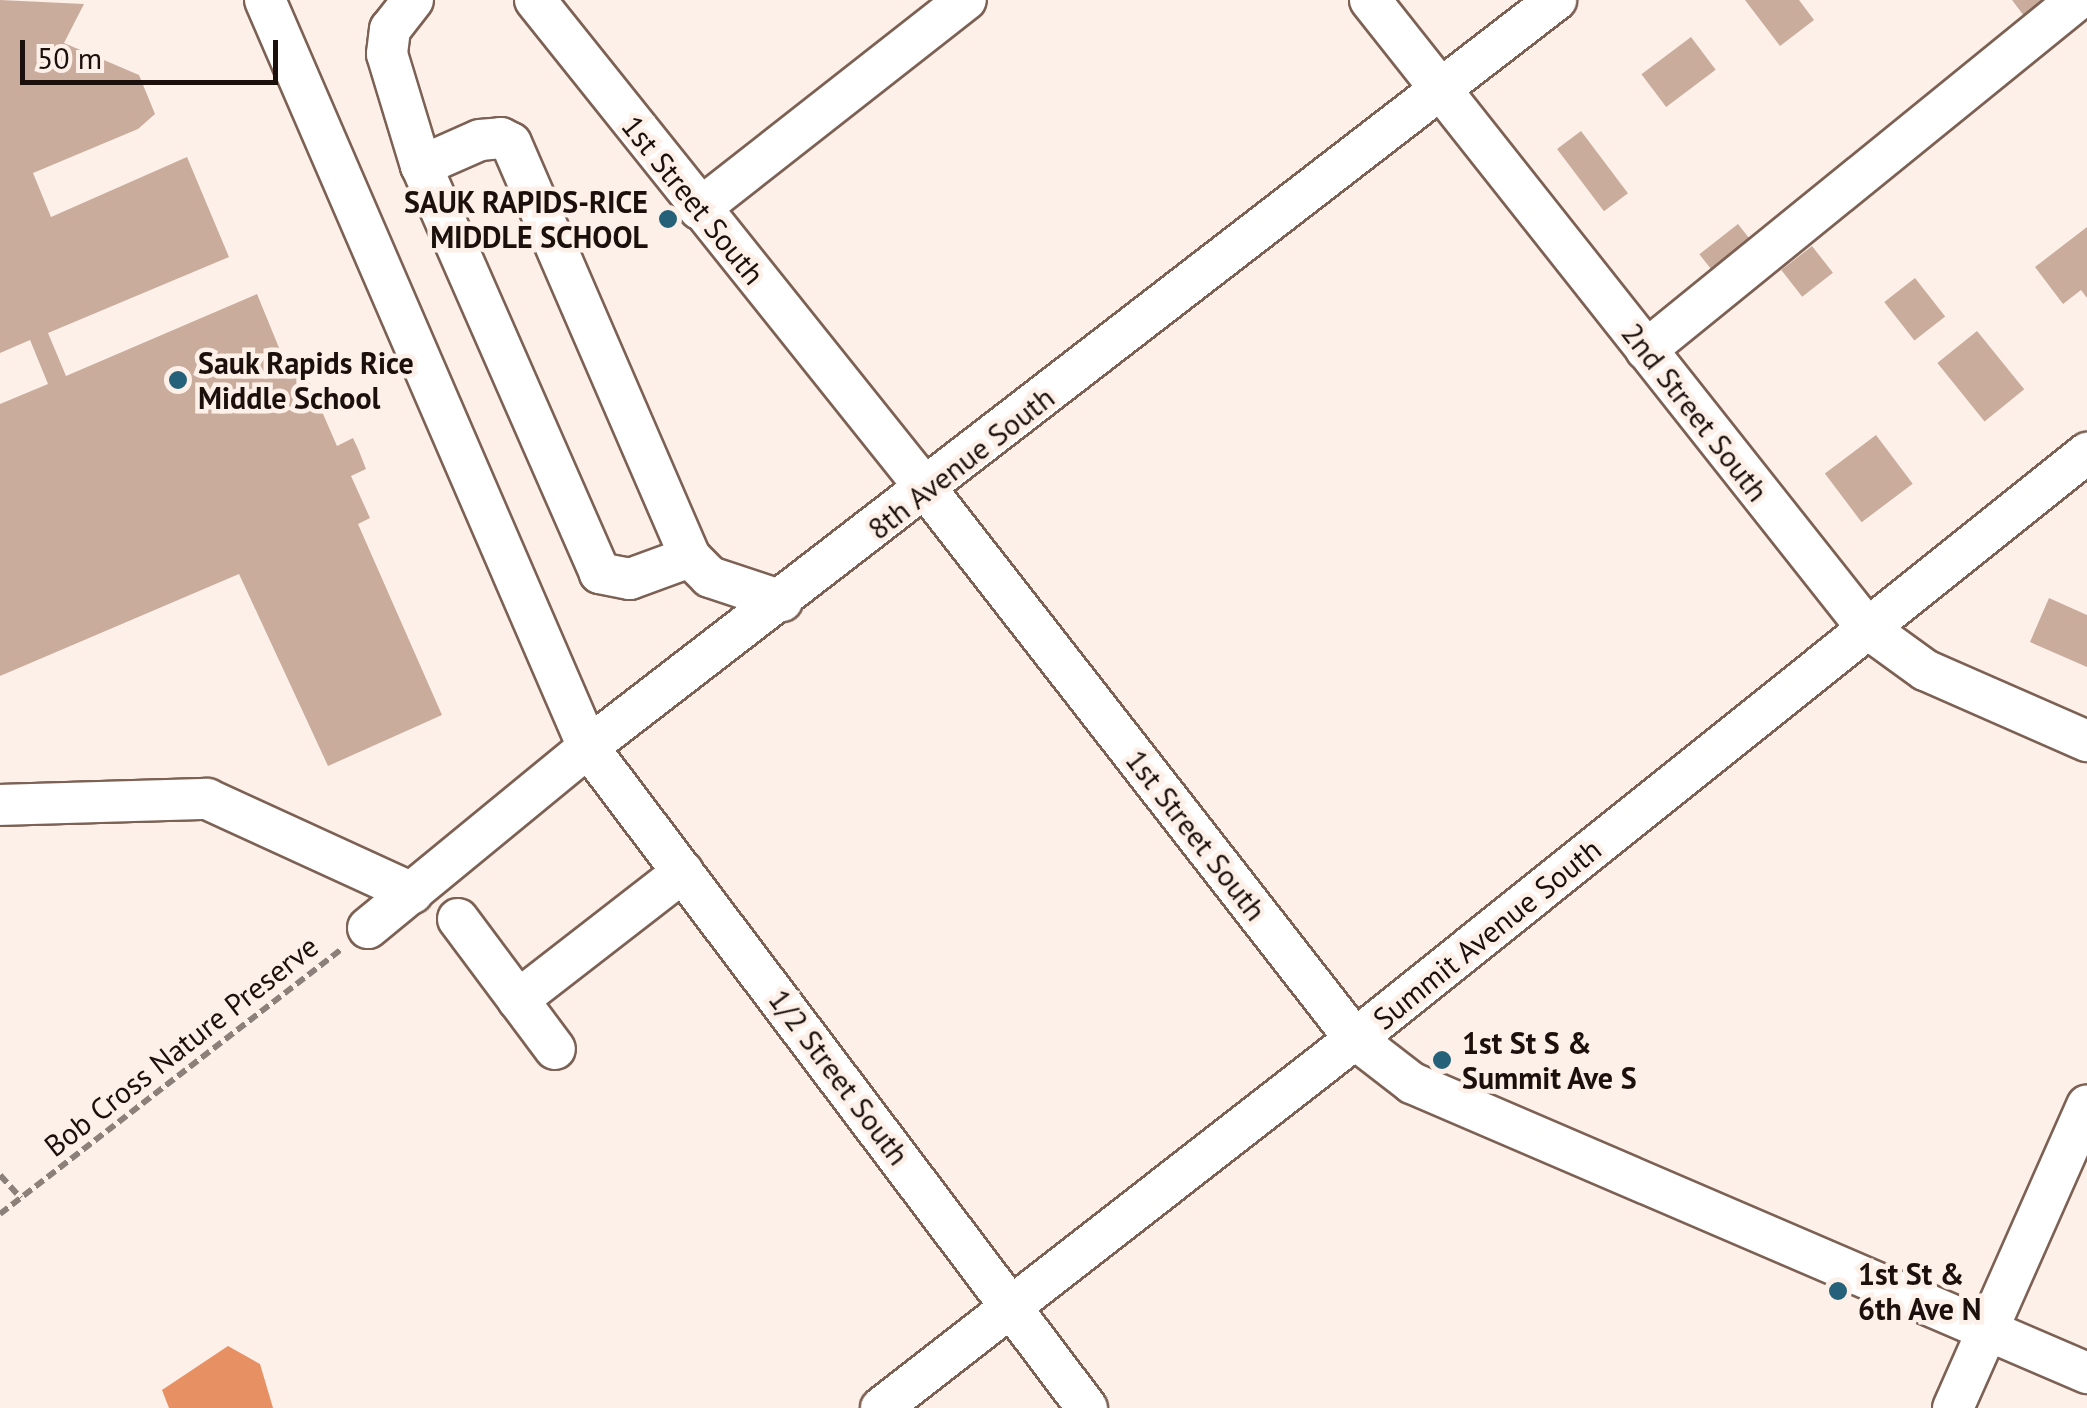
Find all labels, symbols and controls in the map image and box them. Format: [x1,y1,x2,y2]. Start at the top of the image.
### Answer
scale bar [25,20,282,82]
text: 50 m [37,38,102,77]
street label: 1st Street South [614,108,772,292]
place label: SAUK RAPIDS-RICE MIDDLE SCHOOL [403,184,648,254]
marker: SAUK RAPIDS-RICE MIDDLE SCHOOL [657,208,679,230]
street label: 2nd Street South [1614,316,1776,508]
place label: Sauk Rapids Rice Middle School [198,345,415,416]
marker: Sauk Rapids Rice Middle School [167,369,189,391]
street label: 8th Avenue South [860,379,1062,547]
street label: 1st Street South [1118,743,1274,927]
street label: Summit Avenue South [1366,831,1608,1037]
street label: Bob Cross Nature Preserve [37,928,325,1164]
street label: 1/2 Street South [761,982,917,1172]
place label: 1st St S & Summit Ave S [1462,1025,1638,1096]
marker: 1st St S & Summit Ave S [1431,1049,1453,1071]
place label: 1st St & 6th Ave N [1858,1256,1983,1326]
marker: 1st St & 6th Ave N [1827,1280,1849,1302]

